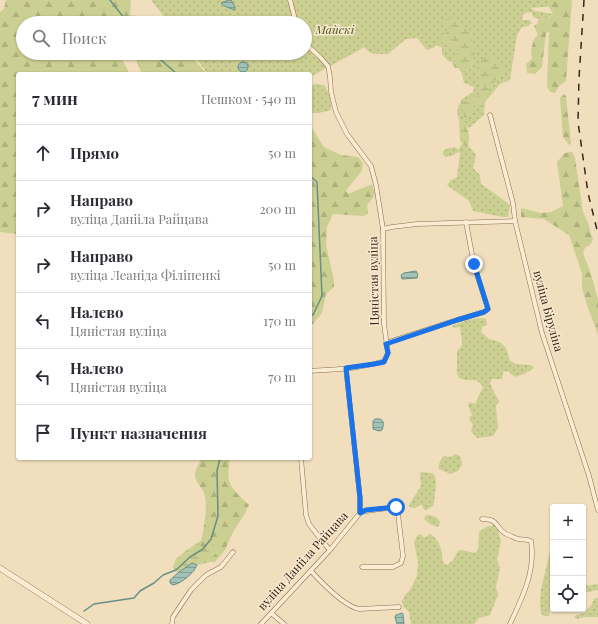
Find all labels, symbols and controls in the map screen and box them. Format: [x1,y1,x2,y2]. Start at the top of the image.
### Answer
search box [16,16,312,60]
park label: Майскі [315,21,355,37]
icon: search [30,27,52,49]
text: Поиск [62,28,107,48]
text: 7 мин [32,87,78,109]
text: Пешком · 540 m [201,90,296,107]
icon: ahead [32,142,54,164]
text: Прямо [70,143,119,163]
text: 50 m [268,144,296,161]
text: Направо [70,190,133,210]
icon: right [32,198,54,220]
text: 200 m [259,200,296,217]
text: вуліца Данііла Райцава [70,210,208,227]
street label: Цяністая вуліца [364,236,382,326]
text: Направо [70,246,133,266]
icon: right [32,254,54,276]
route end [465,255,483,273]
text: 50 m [268,256,296,273]
text: вуліца Леаніда Філіпенкі [70,266,221,283]
street label: вуліца Біруліна [530,268,568,353]
text: Налево [70,302,123,322]
icon: left [32,310,54,332]
text: 170 m [263,312,296,329]
text: Цяністая вуліца [70,322,167,339]
text: Налево [70,358,123,378]
icon: left [32,366,54,388]
text: 70 m [268,368,296,385]
text: Цяністая вуліца [70,378,167,395]
icon: arrive [32,422,54,444]
text: Пункт назначения [70,423,207,443]
route start [387,498,405,516]
map controls [550,504,586,612]
button: + [550,504,586,540]
street label: вуліца Данііла Райцава [254,508,351,613]
button: − [550,540,586,576]
button: locate [550,576,586,612]

